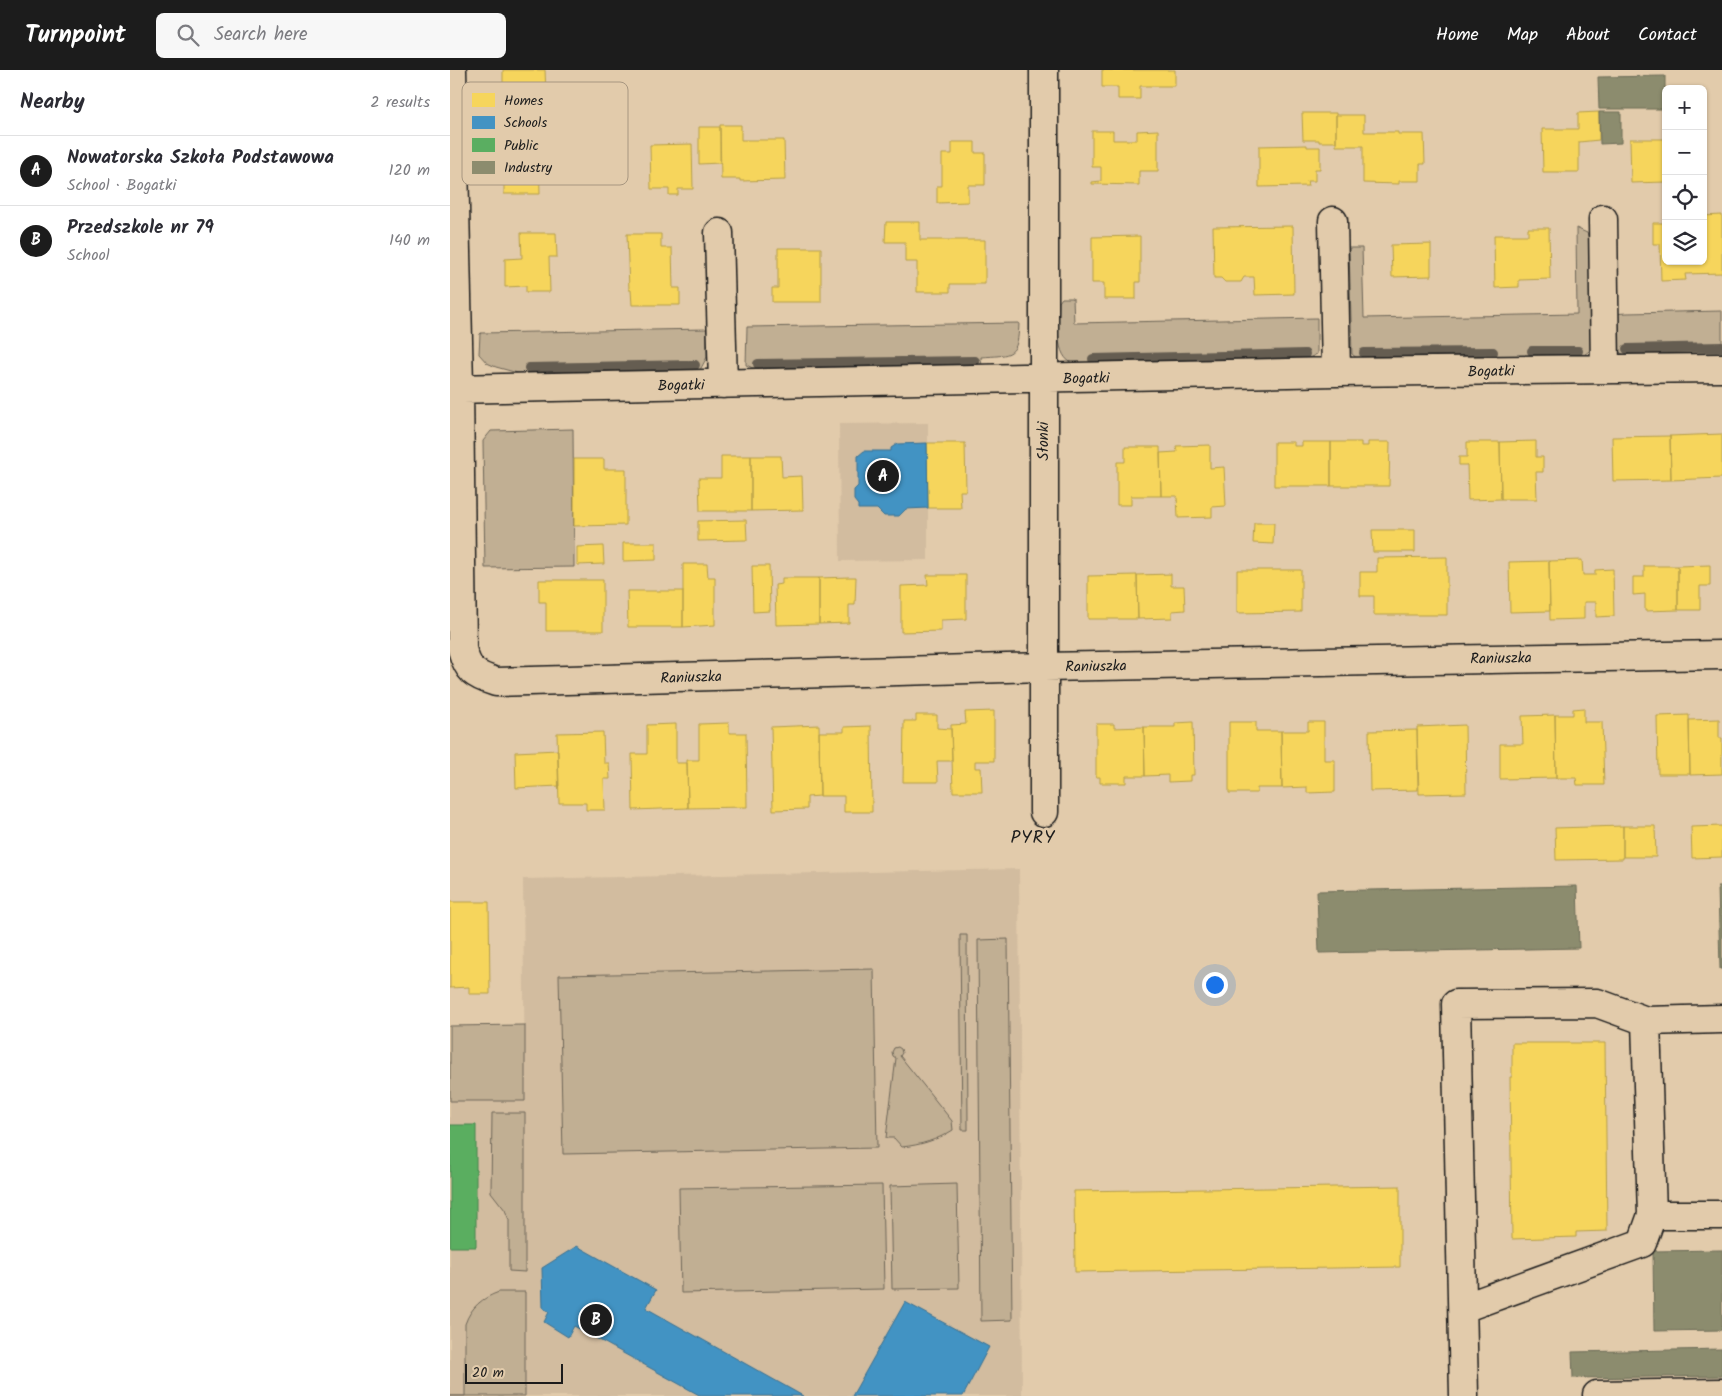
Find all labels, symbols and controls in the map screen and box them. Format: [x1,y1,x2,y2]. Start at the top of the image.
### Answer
search box [156,13,506,58]
text: Turnpoint [25,16,126,55]
text: Search here [214,20,308,50]
icon: search [174,21,202,49]
text: Home [1436,21,1479,50]
text: Map [1507,21,1538,50]
text: About [1566,21,1610,50]
text: Contact [1638,21,1697,50]
legend [462,82,628,185]
map controls [1662,85,1707,265]
button: + [1662,85,1707,130]
text: Nearby [20,86,85,119]
text: 2 results [370,90,430,115]
text: Homes [504,90,543,112]
text: Schools [504,112,547,134]
button: − [1662,130,1707,175]
text: Public [504,135,539,157]
text: Nowatorska Szkoła Podstawowa [67,143,334,173]
text: Industry [504,157,553,179]
text: A [31,158,41,183]
text: 120 m [389,158,430,183]
text: School · Bogatki [67,173,176,198]
button: locate [1662,175,1707,220]
text: Przedszkole nr 79 [67,213,214,243]
button: layers [1662,220,1707,265]
text: B [31,228,41,253]
text: 140 m [389,228,430,253]
text: School [67,243,110,268]
street label: Bogatki [1467,360,1516,384]
street label: Bogatki [1062,367,1111,391]
street label: Bogatki [657,374,706,398]
street label: Słonki [1032,420,1056,460]
pin: A [867,457,899,495]
street label: Raniuszka [1470,646,1532,672]
street label: Raniuszka [1065,654,1127,680]
street label: Raniuszka [660,665,722,691]
district label: PYRY [1011,824,1056,853]
your location [1202,972,1228,998]
pin: B [580,1301,612,1339]
scale bar [465,1361,562,1384]
text: 20 m [472,1362,504,1384]

